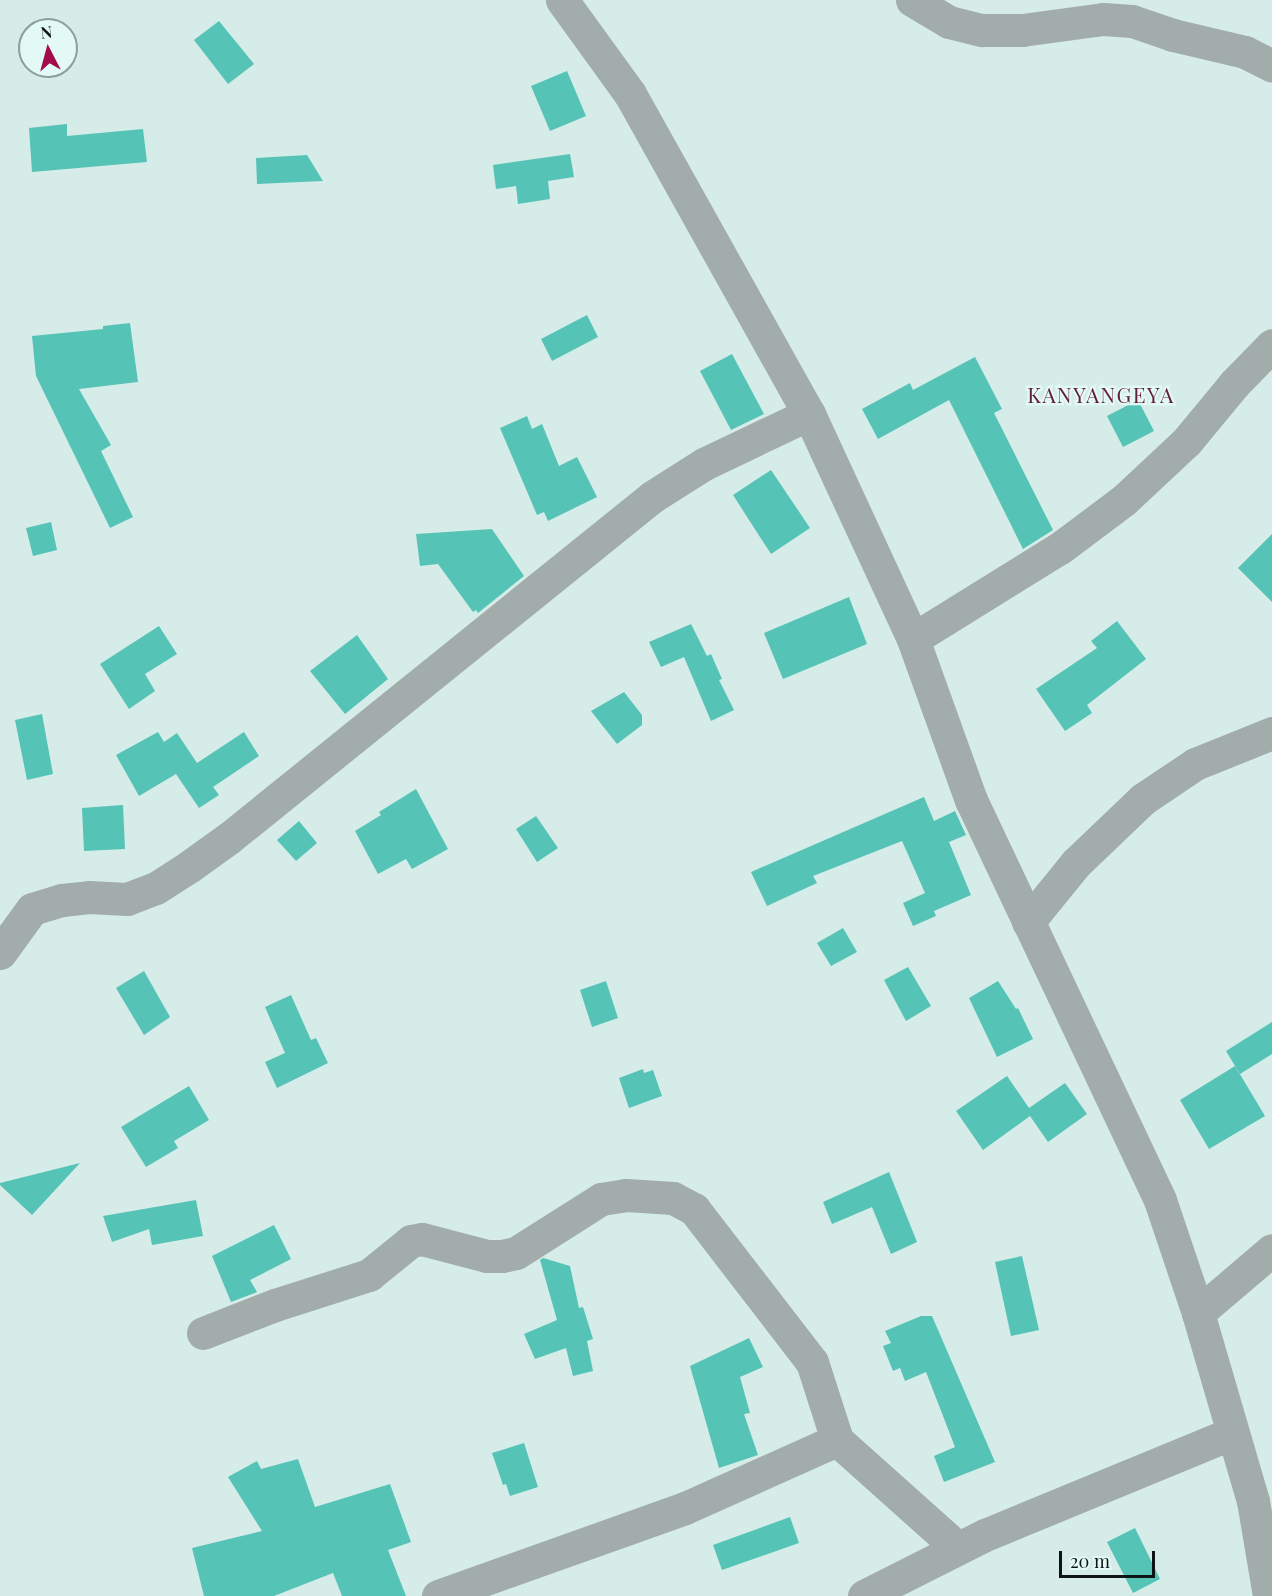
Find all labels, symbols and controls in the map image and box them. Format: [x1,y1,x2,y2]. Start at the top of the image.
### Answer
north arrow [18,18,78,78]
text: N [39,21,53,43]
district label: KANYANGEYA [1027,381,1175,407]
scale bar [1062,1539,1158,1577]
text: 20 m [1070,1549,1110,1573]

